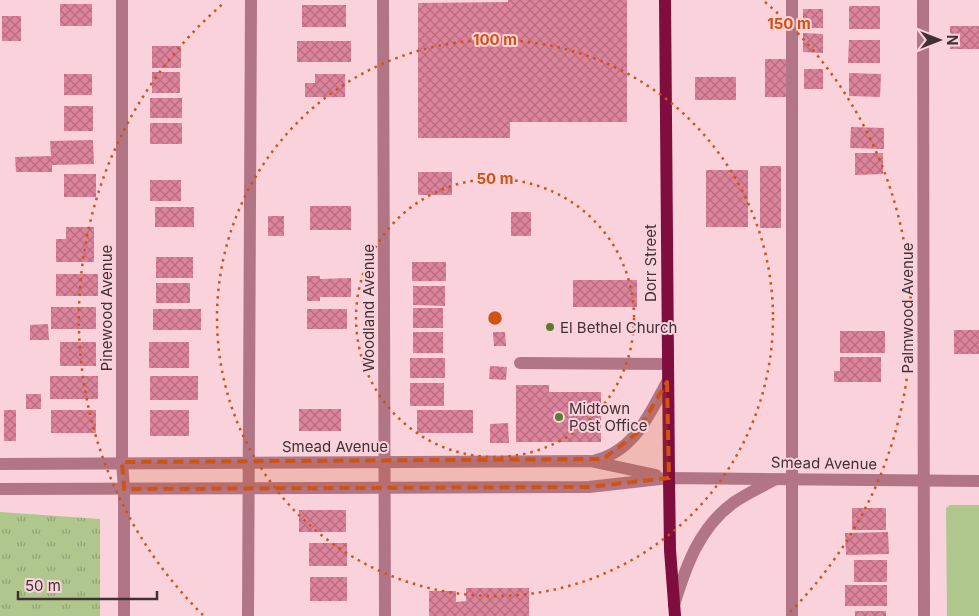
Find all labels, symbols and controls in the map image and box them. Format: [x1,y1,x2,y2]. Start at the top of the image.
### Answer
text: 150 m [767,14,811,33]
north arrow [914,15,964,65]
text: 100 m [473,30,517,49]
text: N [944,35,961,45]
text: 50 m [477,169,513,188]
street label: Dorr Street [641,224,660,302]
street label: Palmwood Avenue [898,243,917,373]
street label: Woodland Avenue [359,244,378,372]
street label: Pinewood Avenue [97,245,116,371]
centre of rings [486,309,504,327]
place label: El Bethel Church [560,318,677,337]
marker: El Bethel Church [544,321,556,333]
place label: Midtown Post Office [569,399,647,435]
marker: Midtown Post Office [553,411,565,423]
street label: Smead Avenue [282,437,388,456]
street label: Smead Avenue [771,453,877,473]
scale bar [18,568,156,600]
text: 50 m [25,576,61,595]

